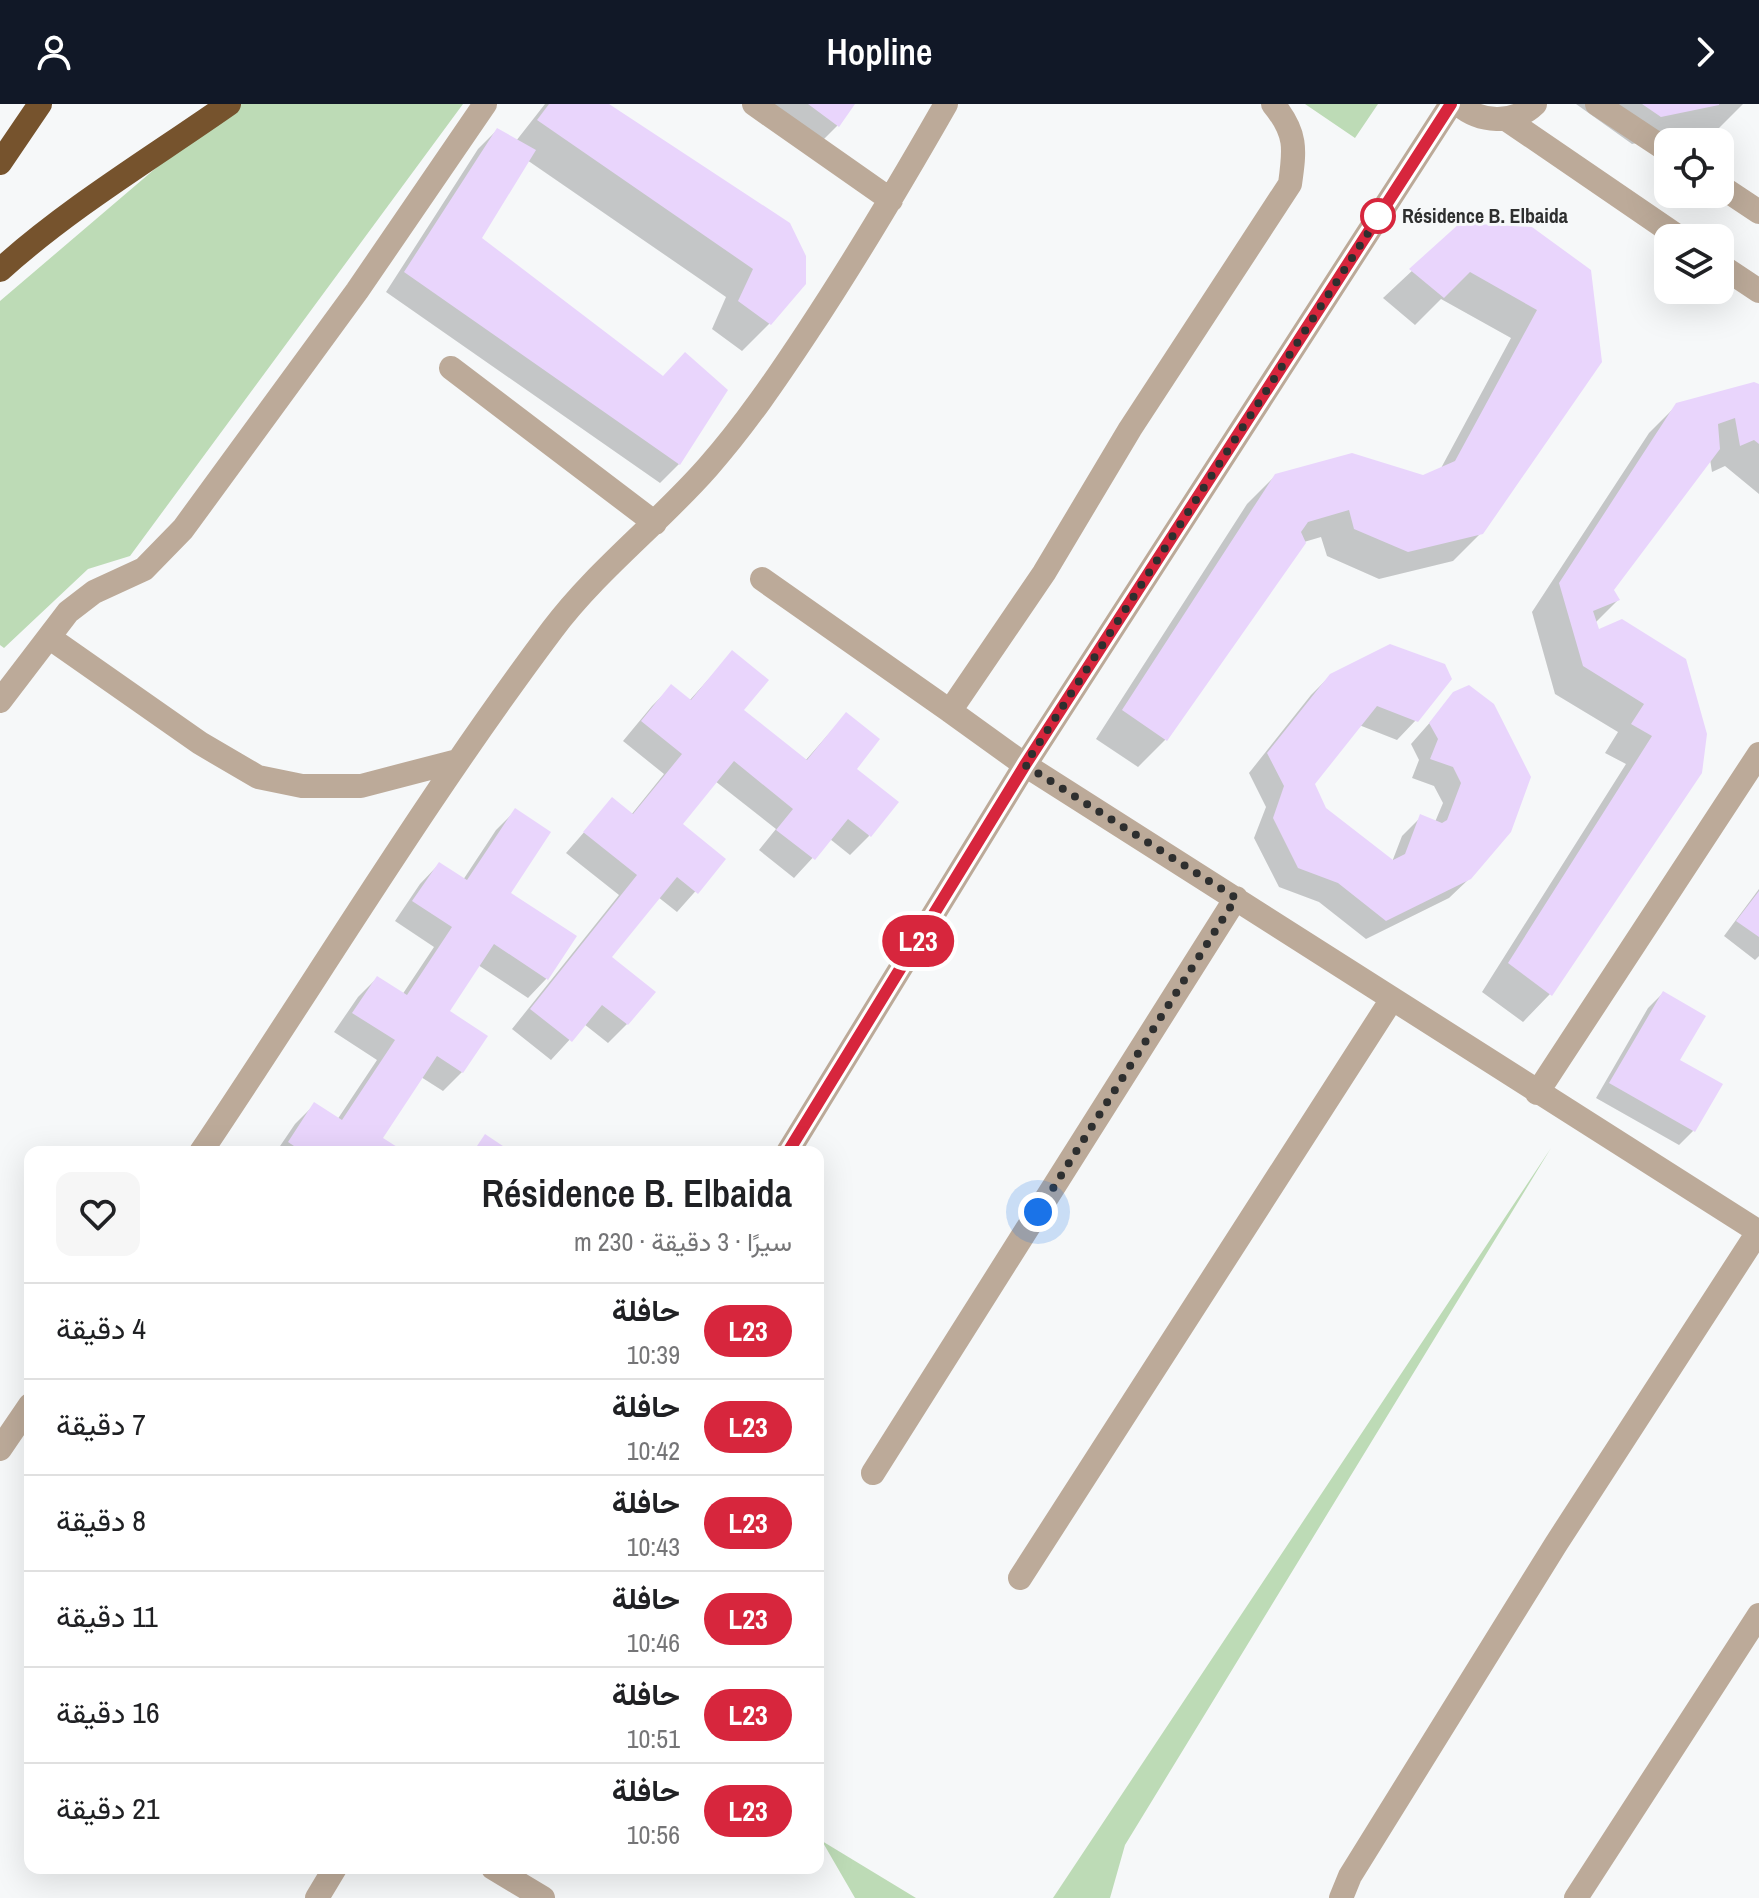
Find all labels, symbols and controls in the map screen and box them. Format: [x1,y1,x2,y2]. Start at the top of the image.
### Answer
text: Hopline [826,28,933,76]
icon: person [32,30,76,74]
icon: forward [1683,30,1727,74]
map controls [1654,128,1734,304]
button: locate [1654,128,1734,208]
marker: Résidence B. Elbaida [1361,199,1395,233]
place label: Résidence B. Elbaida [1402,202,1568,229]
button: layers [1654,224,1734,304]
line badge: L23 [872,915,964,967]
text: L23 [898,922,938,960]
text: Résidence B. Elbaida [481,1168,792,1219]
button: heart [56,1172,140,1256]
your location [1018,1192,1058,1232]
text: سيرًا · 3 دقيقة · 230 m [574,1224,792,1259]
text: حافلة [612,1290,680,1330]
text: 4 دقيقة [56,1308,146,1348]
text: L23 [728,1312,768,1350]
text: 10:39 [627,1337,680,1372]
text: حافلة [612,1386,680,1426]
text: 7 دقيقة [56,1404,146,1444]
text: L23 [728,1408,768,1446]
text: 10:42 [627,1433,680,1468]
text: حافلة [612,1482,680,1522]
text: 8 دقيقة [56,1500,146,1540]
text: L23 [728,1504,768,1542]
text: 10:43 [627,1529,680,1564]
text: حافلة [612,1578,680,1618]
text: 11 دقيقة [56,1596,158,1636]
text: L23 [728,1600,768,1638]
text: 10:46 [627,1625,680,1660]
text: حافلة [612,1674,680,1714]
text: 16 دقيقة [56,1692,160,1732]
text: L23 [728,1696,768,1734]
text: 10:51 [627,1721,680,1756]
text: حافلة [612,1770,680,1810]
text: 21 دقيقة [56,1788,160,1828]
text: L23 [728,1792,768,1830]
text: 10:56 [627,1817,680,1852]

